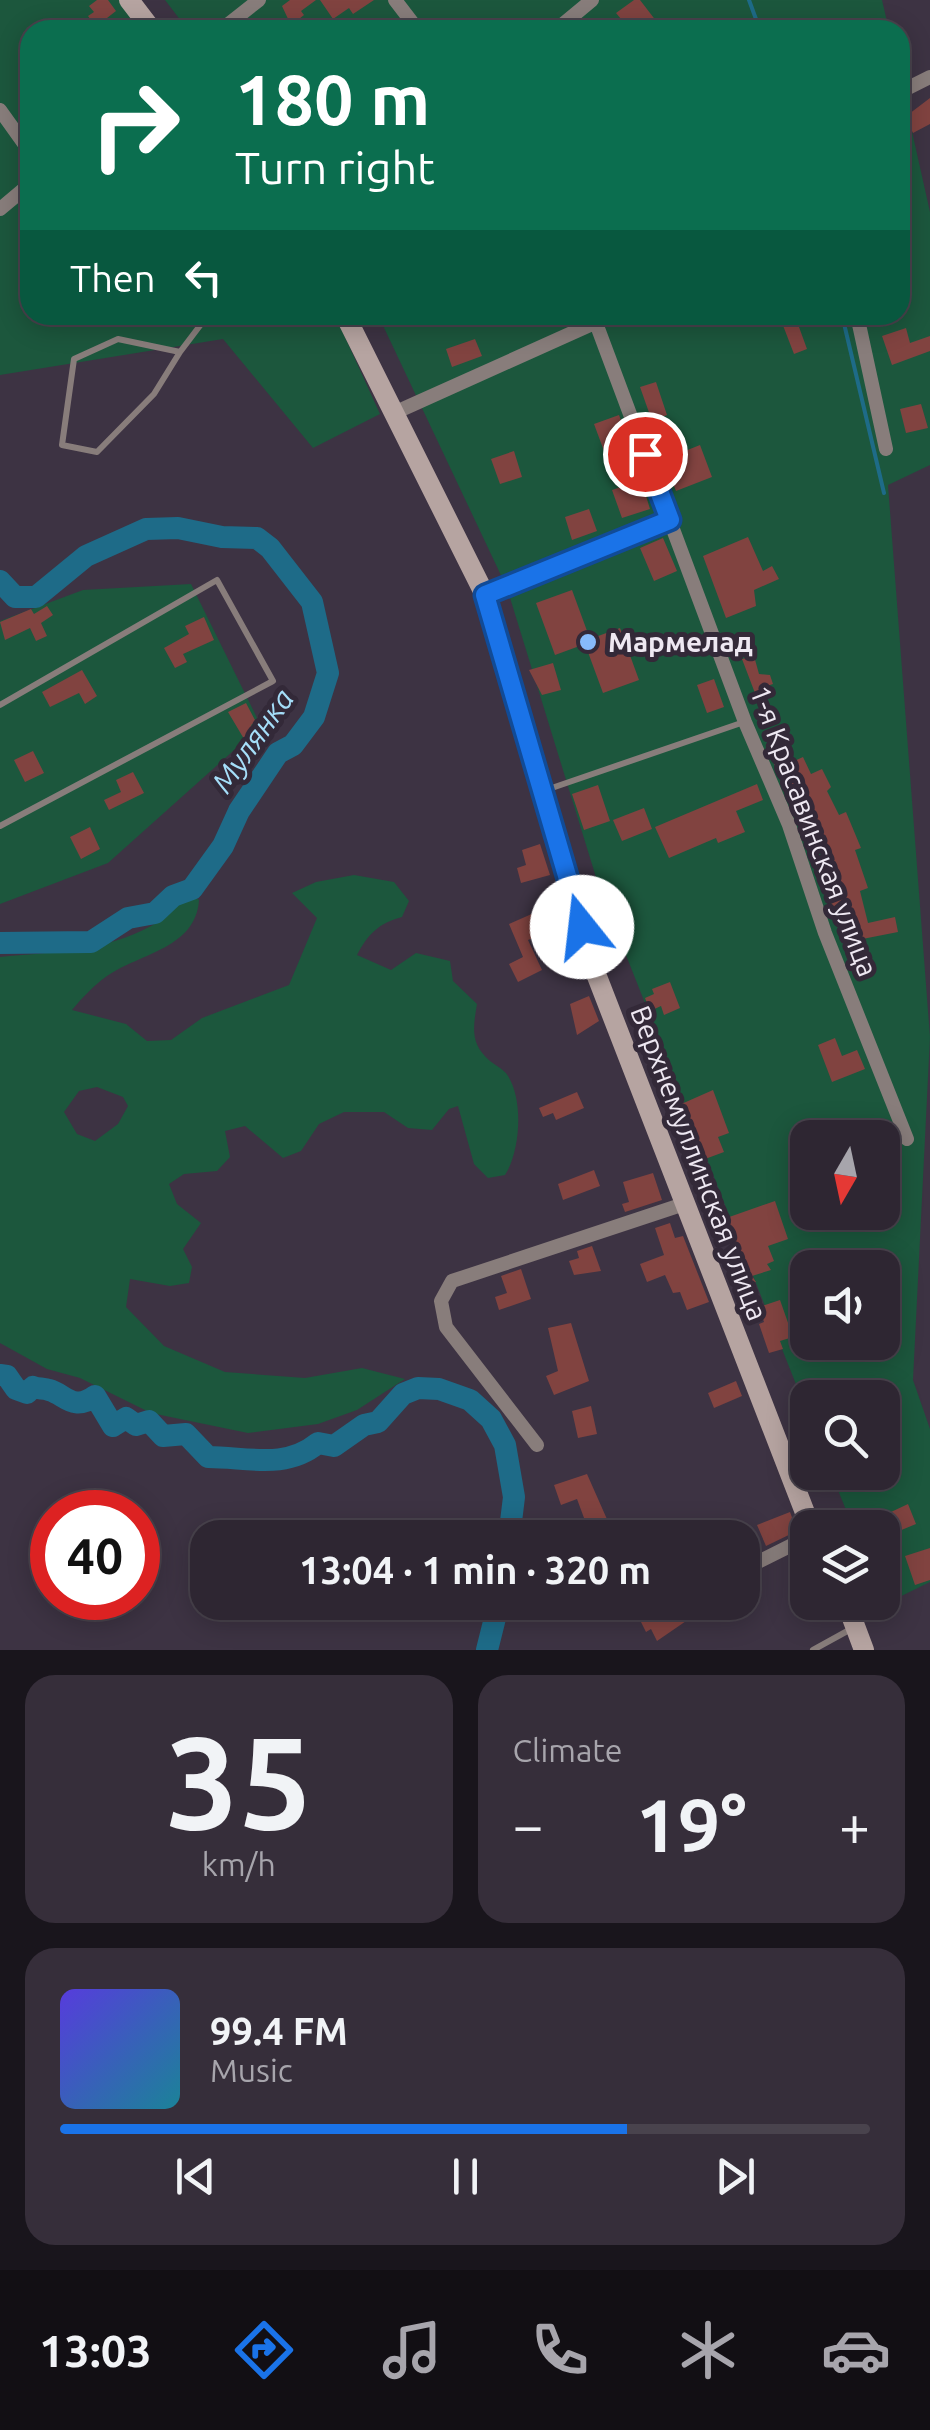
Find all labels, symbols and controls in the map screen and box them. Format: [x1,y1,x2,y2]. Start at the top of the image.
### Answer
icon: right [70,60,200,190]
text: 180 m [235,60,430,138]
text: Turn right [235,142,435,193]
icon: left [176,250,231,305]
text: Then [70,257,156,299]
pin [603,412,688,497]
icon: arrive [618,427,673,482]
place label: Мармелад [608,626,753,657]
marker: Мармелад [577,631,599,653]
street label: 1-я Красавинская улица [745,681,884,981]
water label: Мулянка [204,682,300,799]
position arrow [530,875,634,979]
street label: Верхнемуллинская улица [625,1001,774,1324]
north arrow [790,1120,900,1230]
map controls [790,1120,900,1620]
button: sound [790,1250,900,1360]
button: search [790,1380,900,1490]
speed limit sign: 40 [30,1490,160,1620]
button: layers [790,1510,900,1620]
text: 13:04 · 1 min · 320 m [299,1549,651,1591]
text: 35 [165,1708,312,1854]
text: Climate [513,1732,623,1768]
text: 19° [636,1782,747,1866]
text: − [513,1794,544,1855]
text: + [839,1794,870,1855]
text: km/h [202,1846,276,1882]
text: 99.4 FM [210,2010,348,2052]
text: Music [210,2052,293,2088]
icon: previous [168,2149,223,2204]
icon: pause [438,2149,493,2204]
icon: next [708,2149,763,2204]
icon: directions [229,2315,299,2385]
icon: music [377,2315,447,2385]
icon: phone [525,2315,595,2385]
icon: climate [673,2315,743,2385]
icon: car [821,2315,891,2385]
text: 13:03 [39,2325,152,2376]

